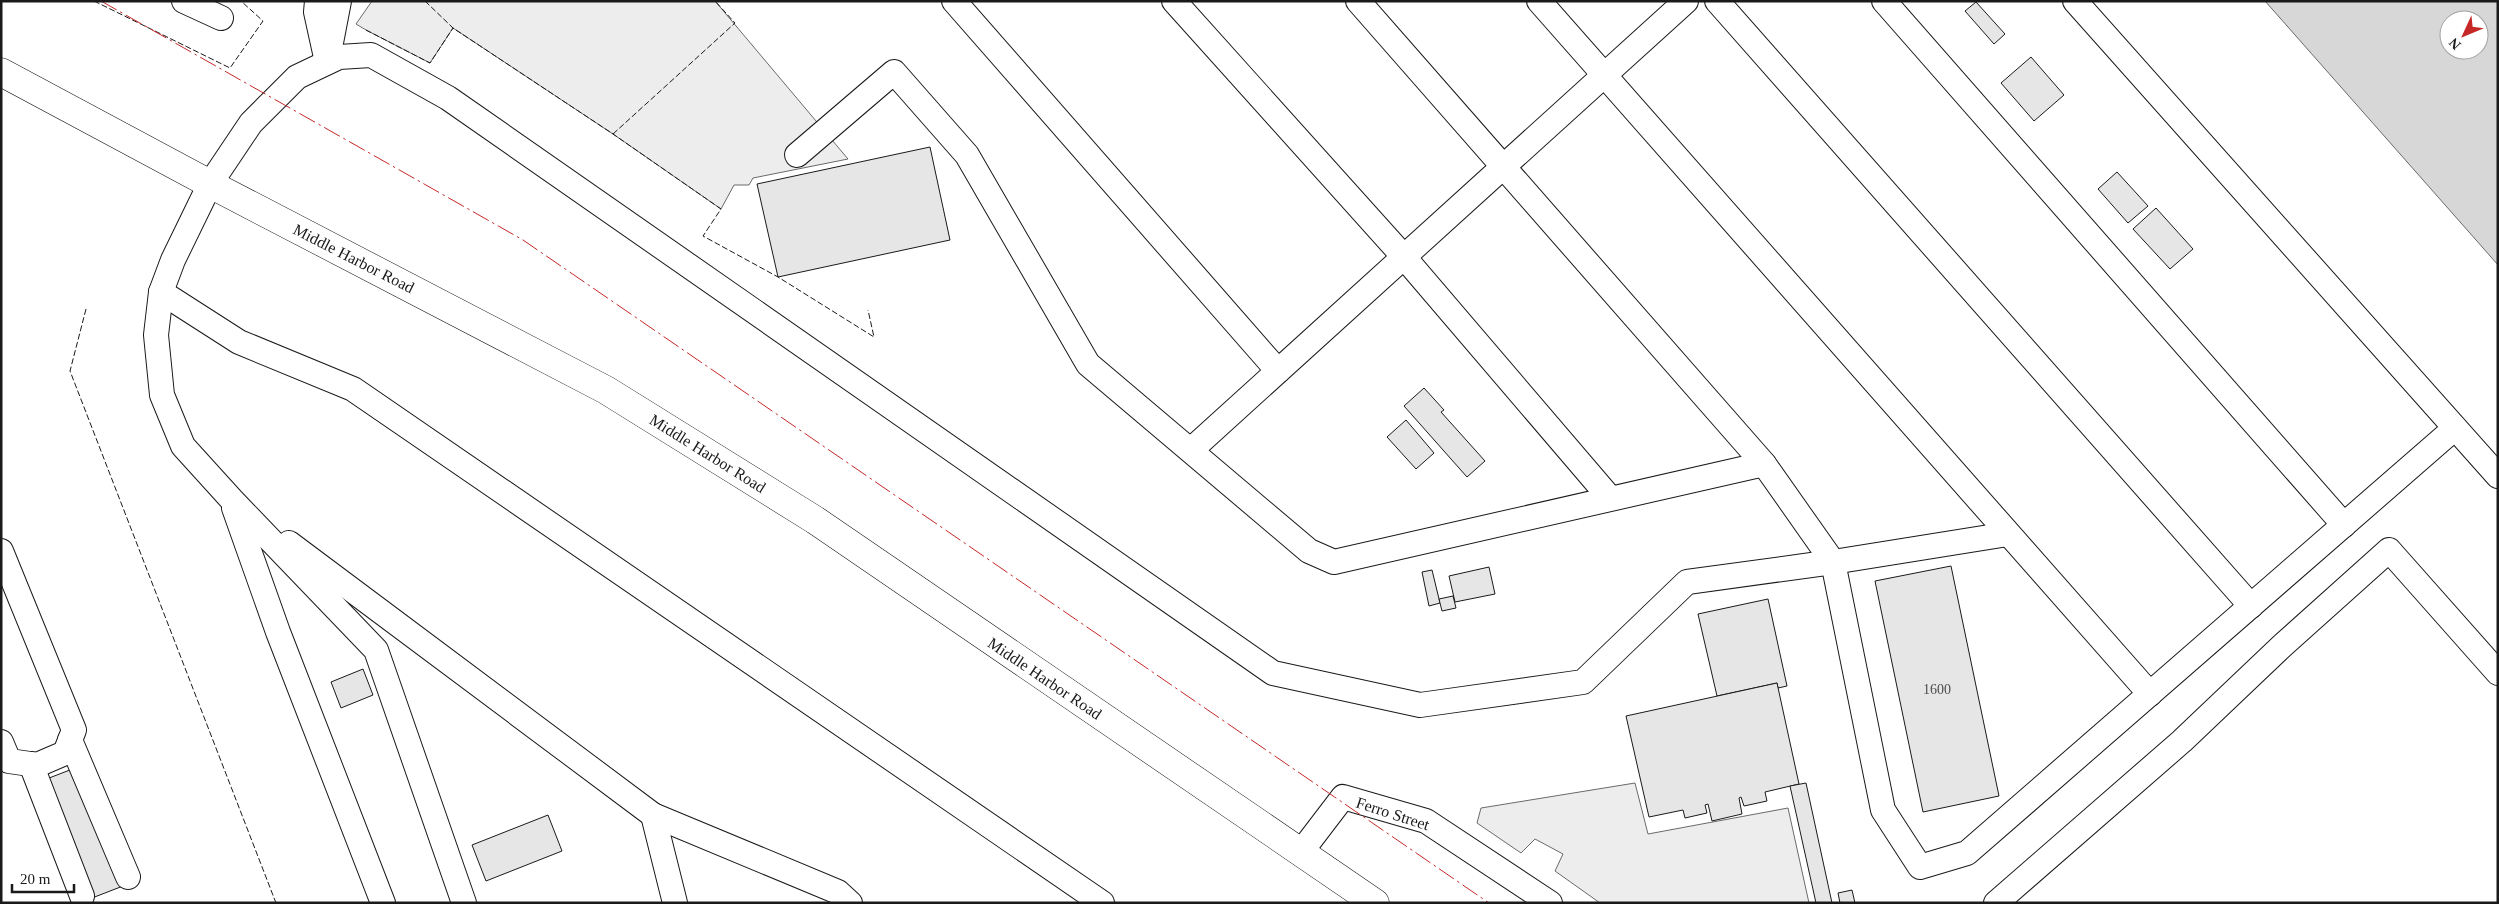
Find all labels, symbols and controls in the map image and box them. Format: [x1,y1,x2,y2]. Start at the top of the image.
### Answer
north arrow [2439,10,2489,60]
text: N [2446,35,2464,53]
street label: Middle Harbor Road [291,221,417,296]
street label: Middle Harbor Road [647,411,769,496]
street label: Middle Harbor Road [985,634,1105,723]
house number: 1600 [1923,682,1951,697]
street label: Ferro Street [1354,794,1432,833]
scale bar [12,862,75,894]
text: 20 m [20,871,51,887]

